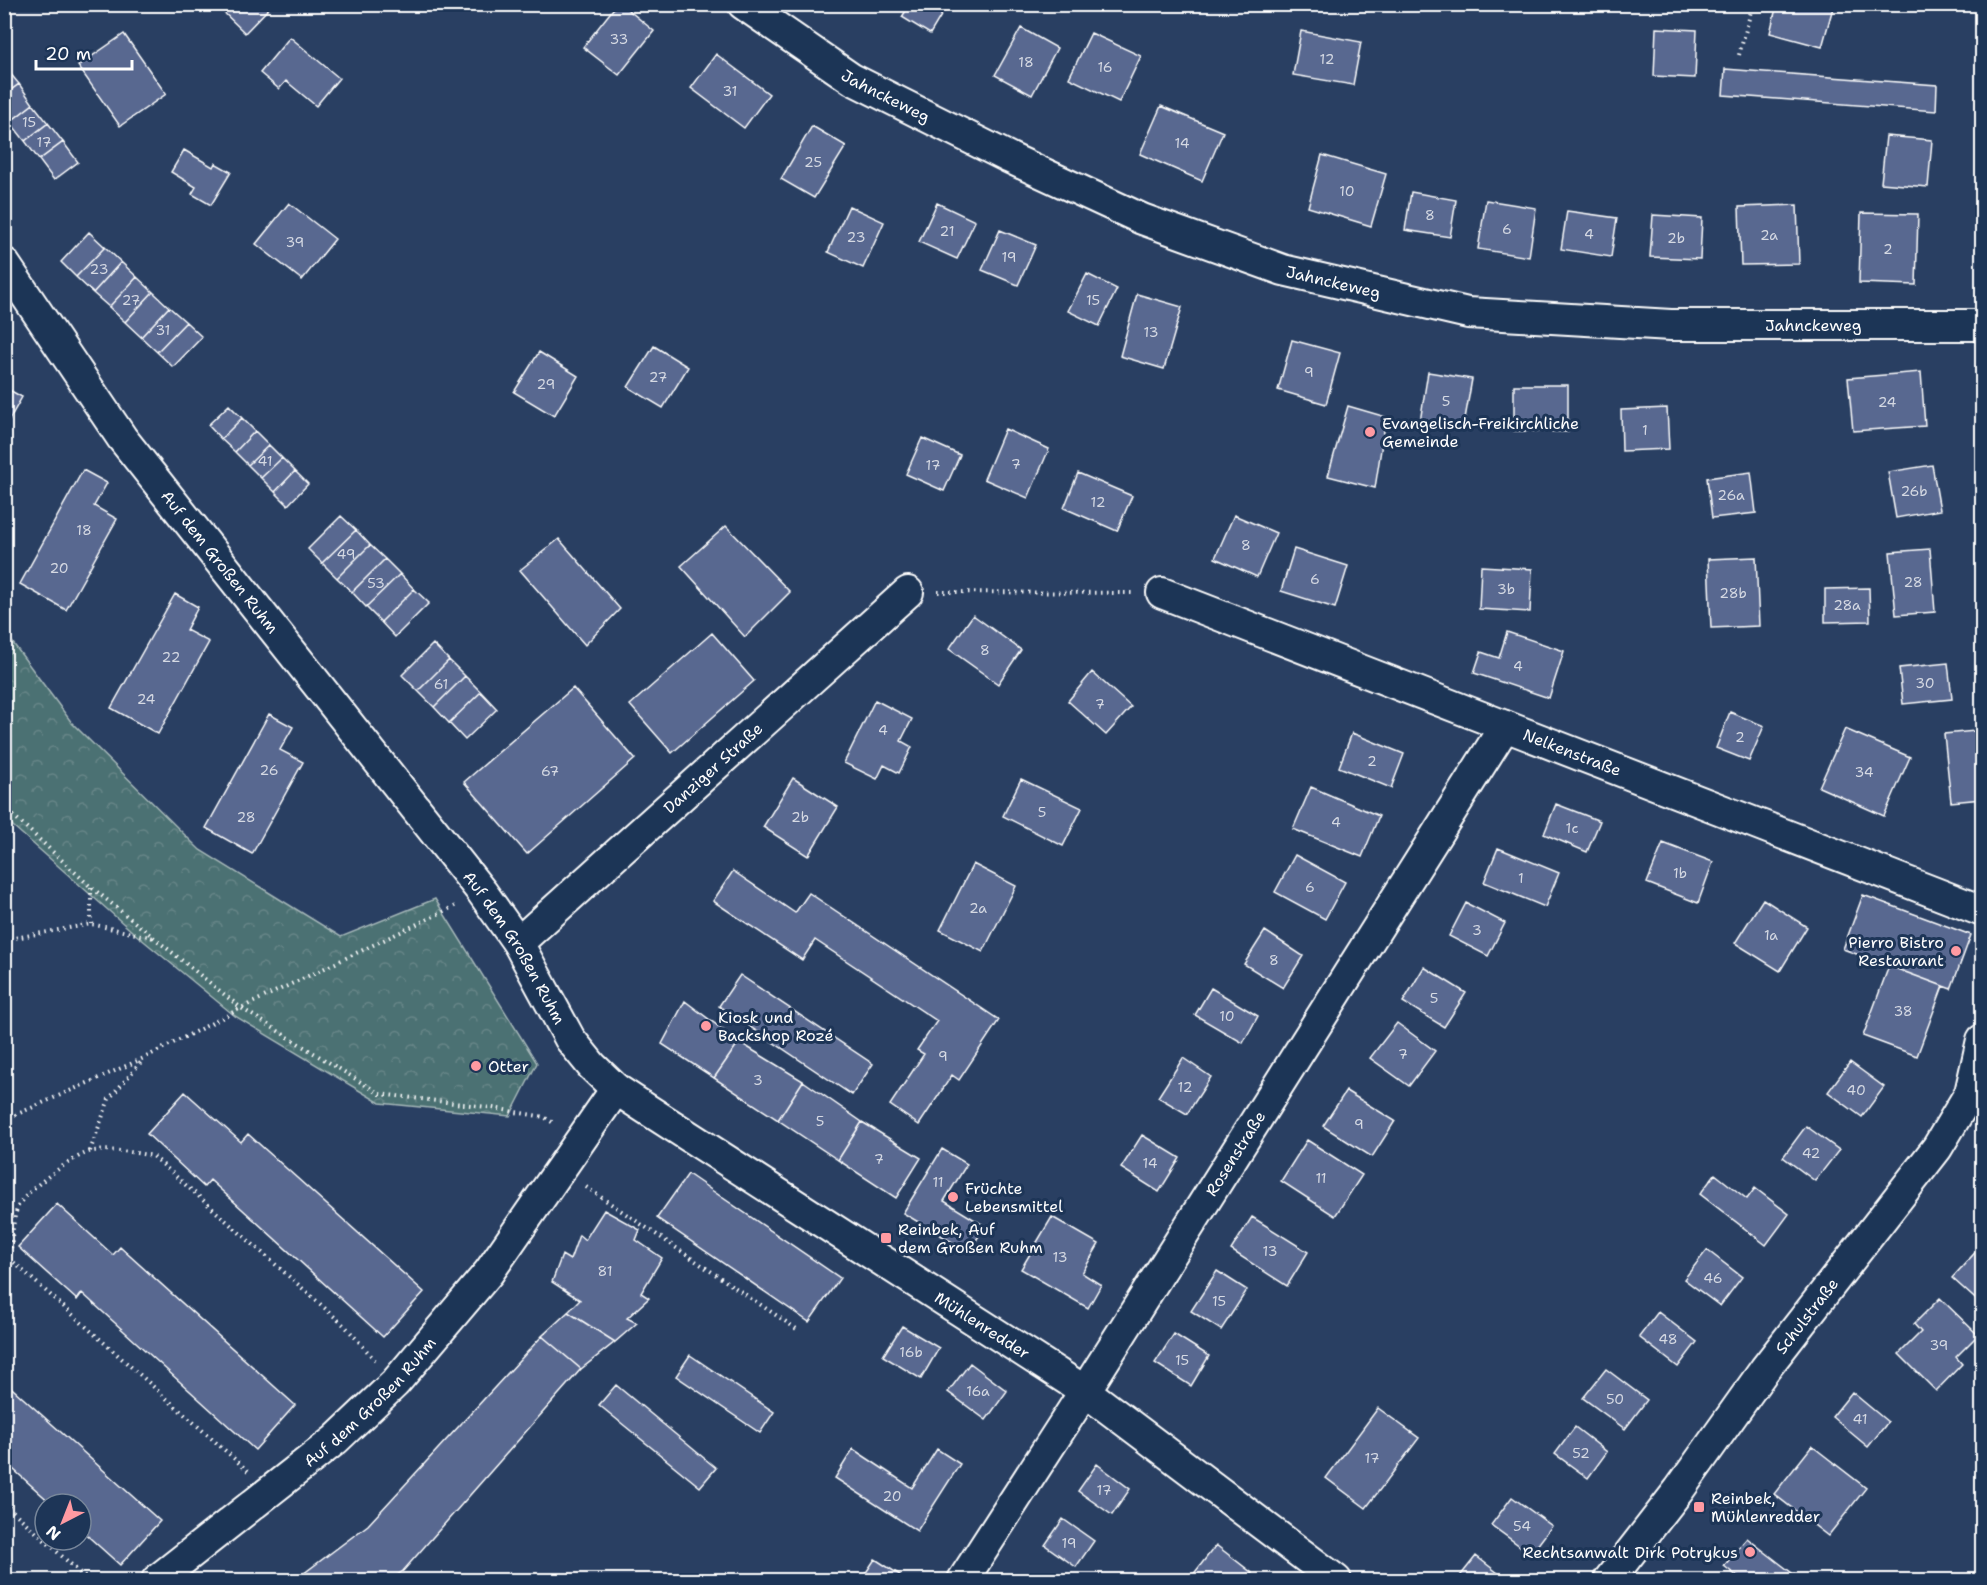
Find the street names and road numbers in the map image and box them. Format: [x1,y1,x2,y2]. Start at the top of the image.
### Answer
street label: Jahnckeweg [837,64,934,127]
street label: Jahnckeweg [1284,261,1383,303]
street label: Jahnckeweg [1765,315,1862,336]
street label: Auf dem Großen Ruhm [157,486,284,638]
street label: Danziger Straße [659,718,767,818]
street label: Nelkenstraße [1520,724,1624,781]
street label: Auf dem Großen Ruhm [459,867,571,1028]
street label: Rosenstraße [1200,1107,1270,1200]
street label: Schulstraße [1770,1273,1843,1358]
street label: Mühlenredder [931,1287,1034,1363]
street label: Auf dem Großen Ruhm [299,1332,440,1471]

